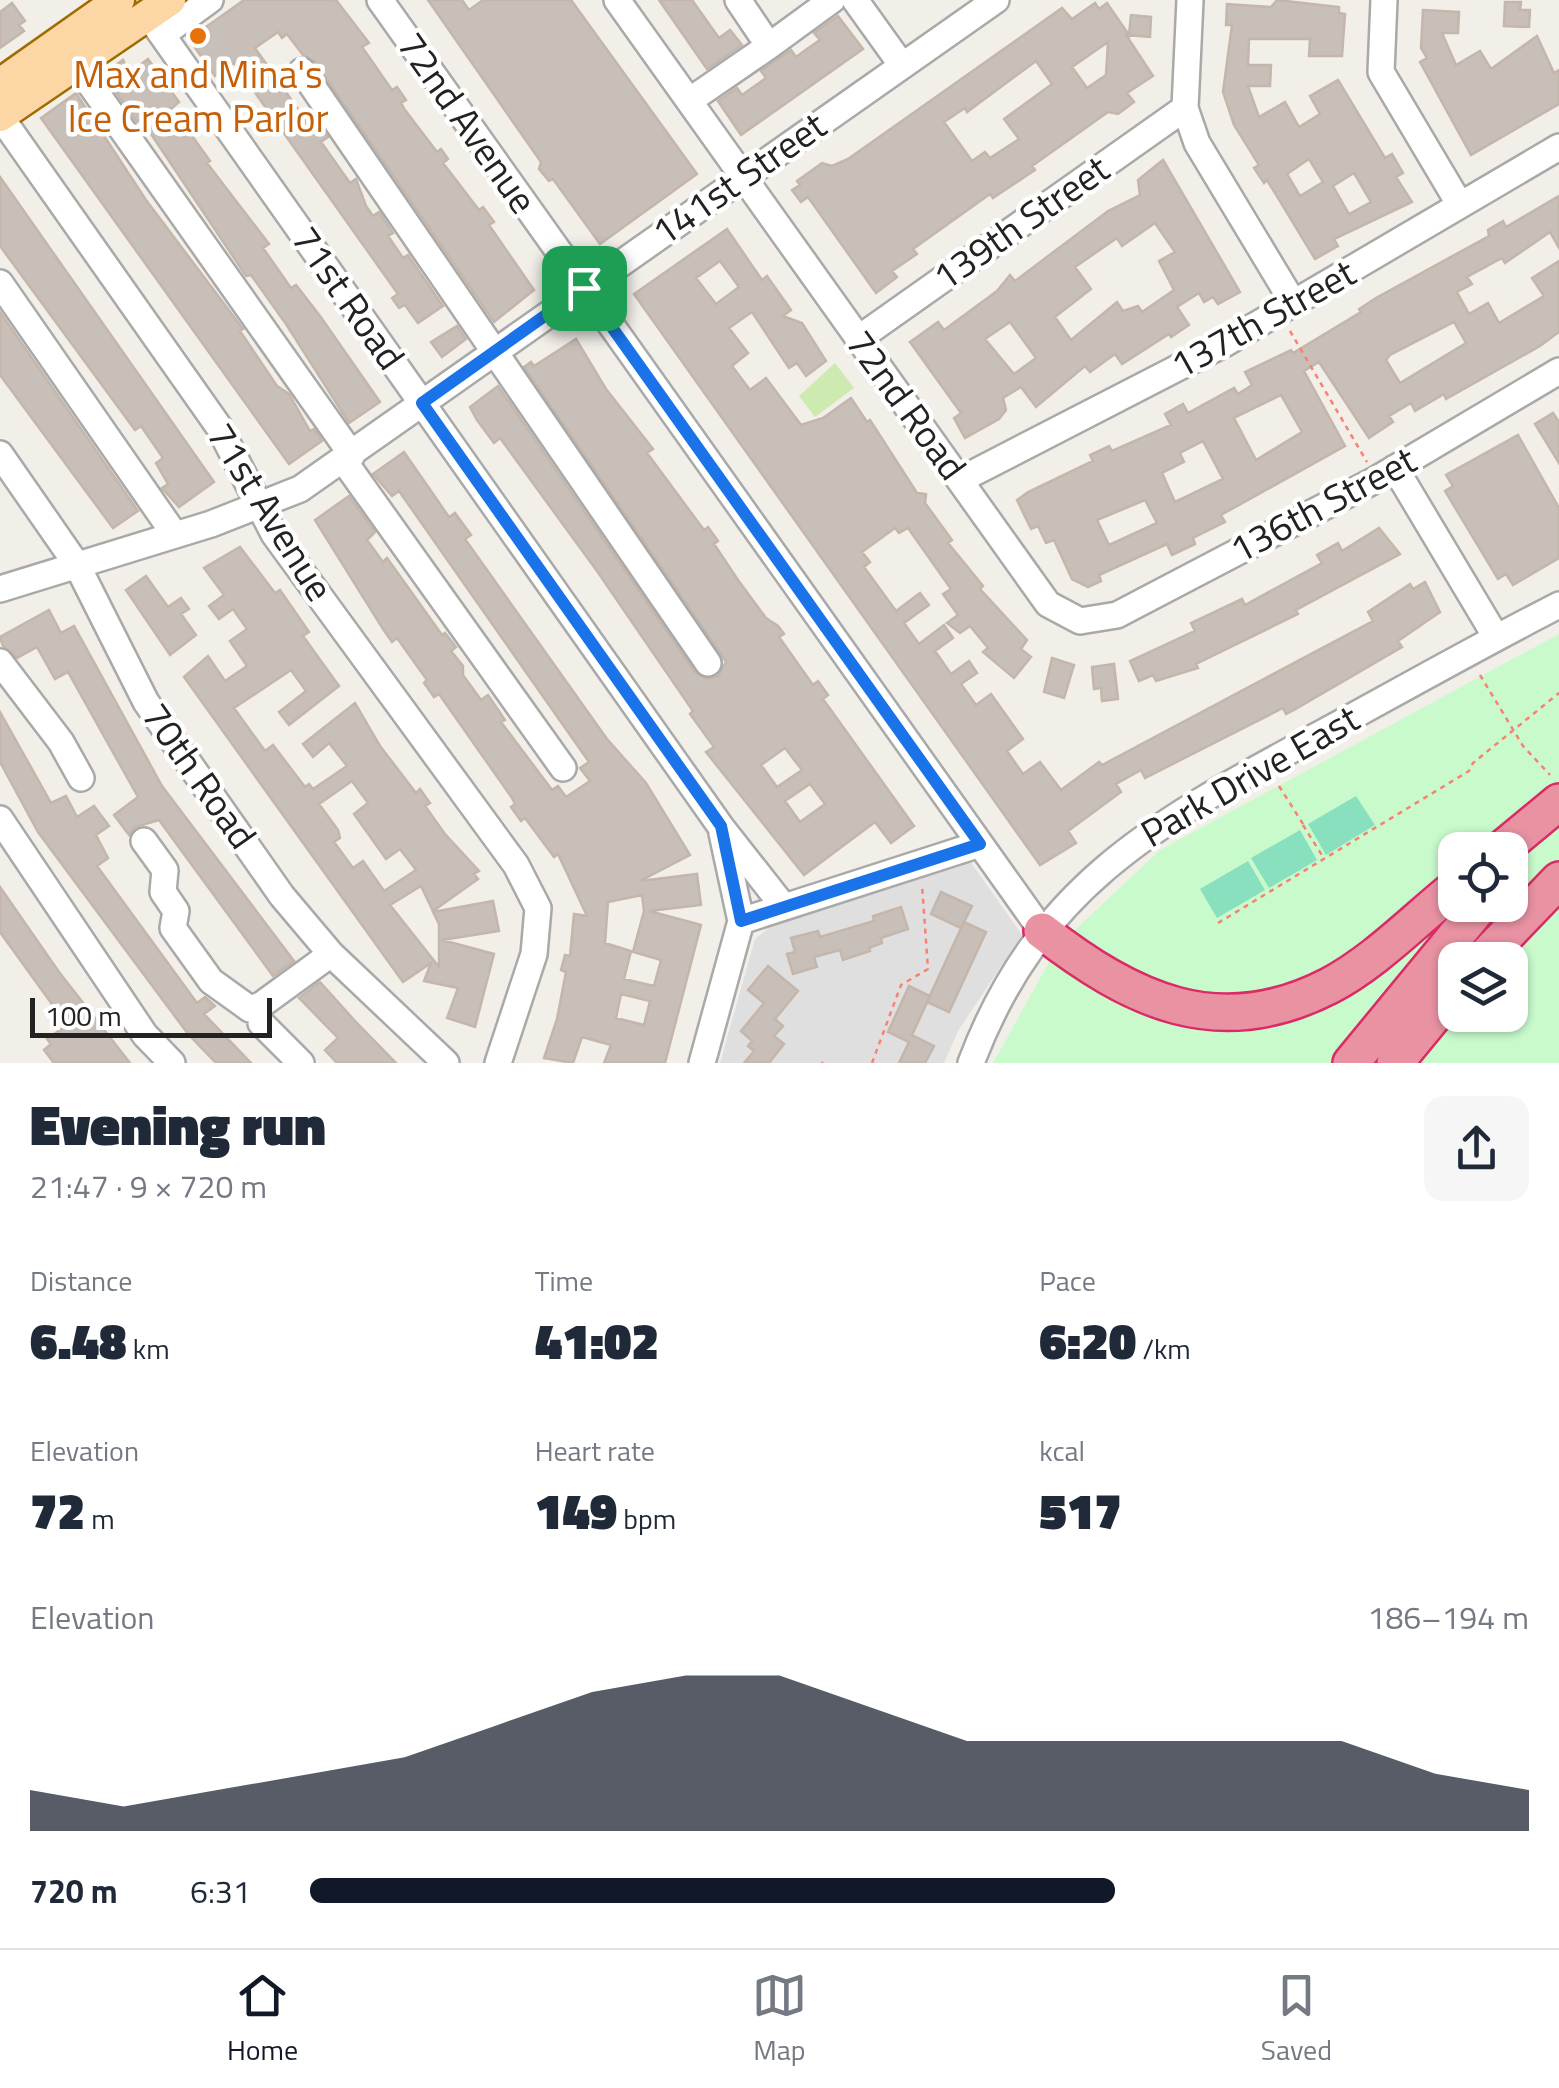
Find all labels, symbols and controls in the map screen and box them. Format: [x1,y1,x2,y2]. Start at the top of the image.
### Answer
street label: 72nd Avenue [384,20,552,225]
marker: Max and Mina's Ice Cream Parlor [187,25,209,47]
place label: Max and Mina's Ice Cream Parlor [67,45,329,147]
street label: 141st Street [639,97,837,260]
street label: 139th Street [920,140,1121,304]
street label: 71st Road [278,214,420,381]
street label: 137th Street [1159,243,1366,393]
pin [542,246,627,331]
icon: arrive [557,261,612,316]
street label: 72nd Road [832,317,981,492]
street label: 71st Avenue [193,411,349,612]
street label: 136th Street [1219,431,1426,578]
street label: Park Drive East [1130,689,1369,861]
street label: 70th Road [128,690,271,860]
map controls [1438,832,1528,1032]
button: locate [1438,832,1528,922]
button: layers [1438,942,1528,1032]
scale bar [30,993,272,1038]
text: 100 m [45,994,122,1037]
text: Evening run [30,1083,326,1166]
button: share [1424,1096,1529,1201]
text: 21:47 · 9 × 720 m [30,1162,267,1210]
text: Distance [30,1259,132,1302]
text: Time [535,1259,593,1302]
text: Pace [1039,1259,1096,1302]
text: 6.48 [30,1302,127,1378]
text: 41:02 [535,1302,659,1378]
text: 6:20 [1039,1302,1136,1378]
text: km [127,1327,170,1370]
text: /km [1136,1327,1191,1370]
text: Elevation [30,1429,139,1472]
text: Heart rate [535,1429,655,1472]
text: kcal [1039,1429,1085,1472]
text: 72 [30,1472,85,1548]
text: 149 [535,1472,617,1548]
text: 517 [1039,1472,1122,1548]
text: m [85,1497,115,1540]
text: bpm [617,1497,676,1540]
text: Elevation [30,1593,154,1641]
text: 186–194 m [1367,1593,1529,1641]
text: 720 m [30,1867,118,1915]
text: 6:31 [190,1867,251,1915]
tab: Home [227,1968,298,2071]
tab: Map [752,1968,807,2071]
tab: Saved [1261,1968,1332,2071]

